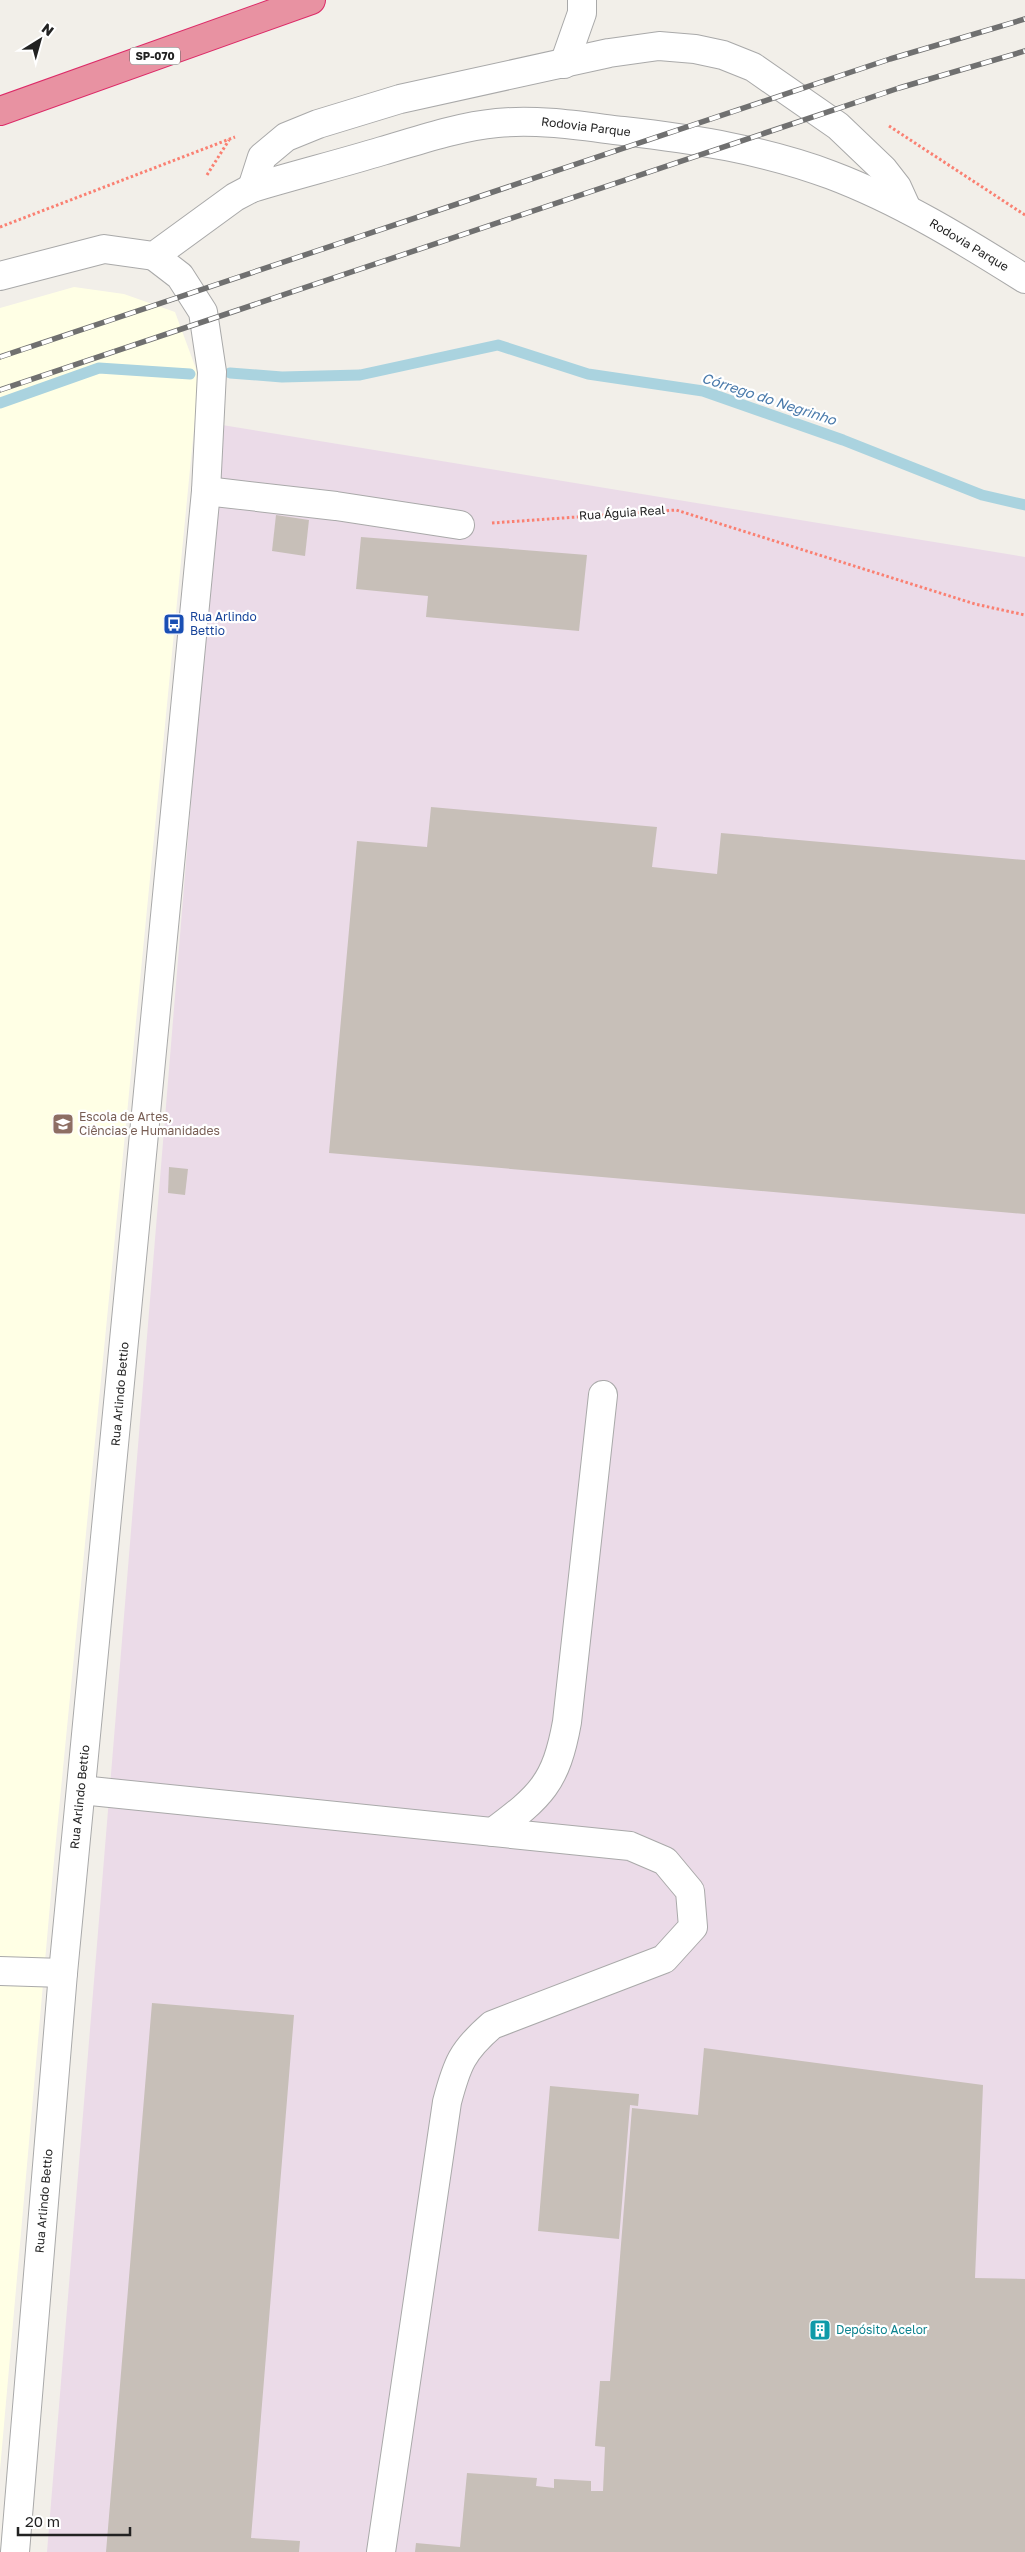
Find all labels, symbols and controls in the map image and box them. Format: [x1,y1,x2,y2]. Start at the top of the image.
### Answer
north arrow [15,15,65,65]
text: N [39,19,57,39]
road number: SP-070 [130,48,180,64]
street label: Rodovia Parque [540,114,632,139]
street label: Rodovia Parque [927,215,1012,274]
water label: Córrego do Negrinho [700,369,840,429]
street label: Rua Águia Real [578,502,666,523]
place label: Rua Arlindo Bettio [190,609,257,638]
bus stop icon: Rua Arlindo Bettio [162,612,186,636]
place label: Escola de Artes, Ciências e Humanidades [79,1109,220,1138]
school or university icon: Escola de Artes, Ciências e Humanidades [51,1112,75,1136]
street label: Rua Arlindo Bettio [107,1341,132,1447]
street label: Rua Arlindo Bettio [67,1744,92,1850]
street label: Rua Arlindo Bettio [31,2148,56,2254]
building icon: Depósito Acelor [808,2318,832,2342]
place label: Depósito Acelor [836,2322,928,2337]
scale bar [18,2504,130,2536]
text: 20 m [25,2512,60,2530]

